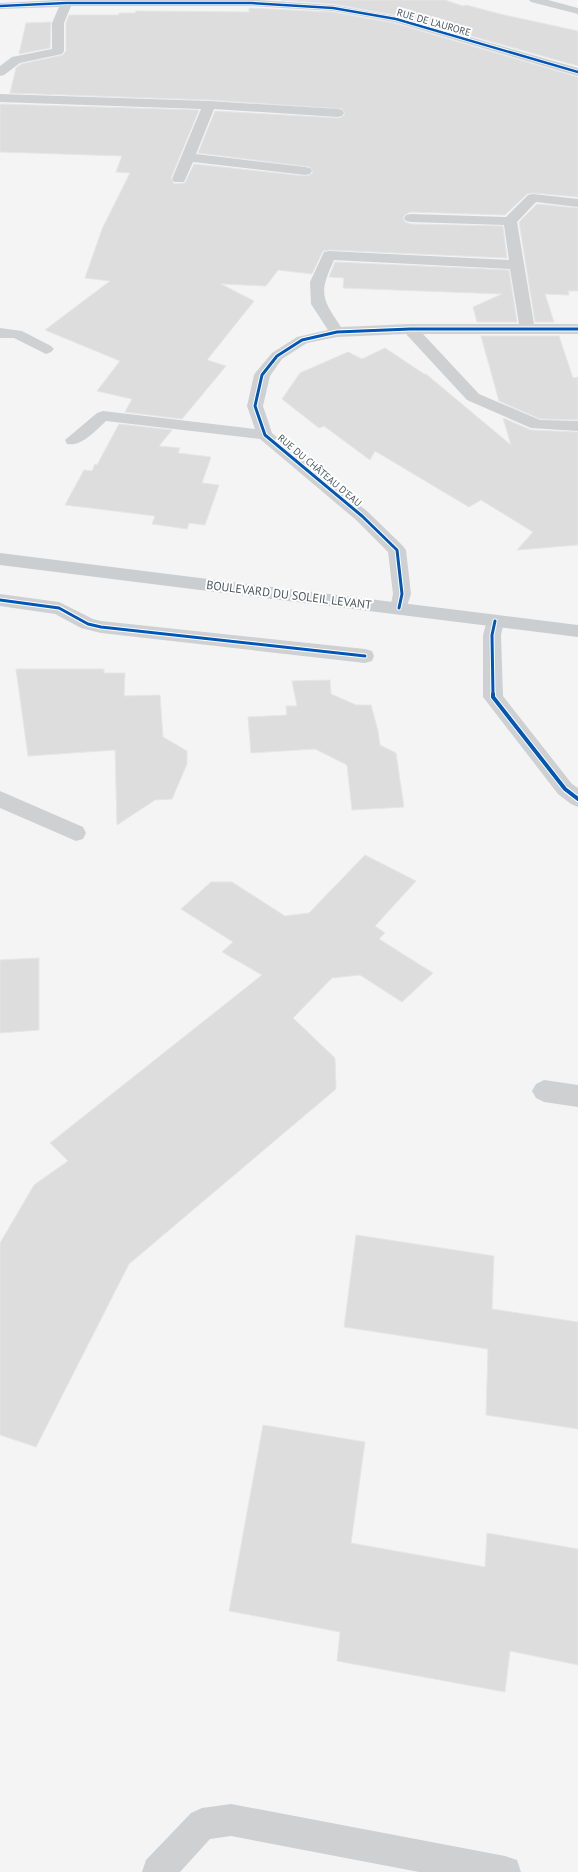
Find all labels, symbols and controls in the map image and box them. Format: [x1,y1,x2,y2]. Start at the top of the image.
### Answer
street label: RUE DE L'AURORE [396,6,472,39]
street label: RUE DU CHÂTEAU D'EAU [275,431,364,509]
street label: BOULEVARD DU SOLEIL LEVANT [206,577,373,612]

